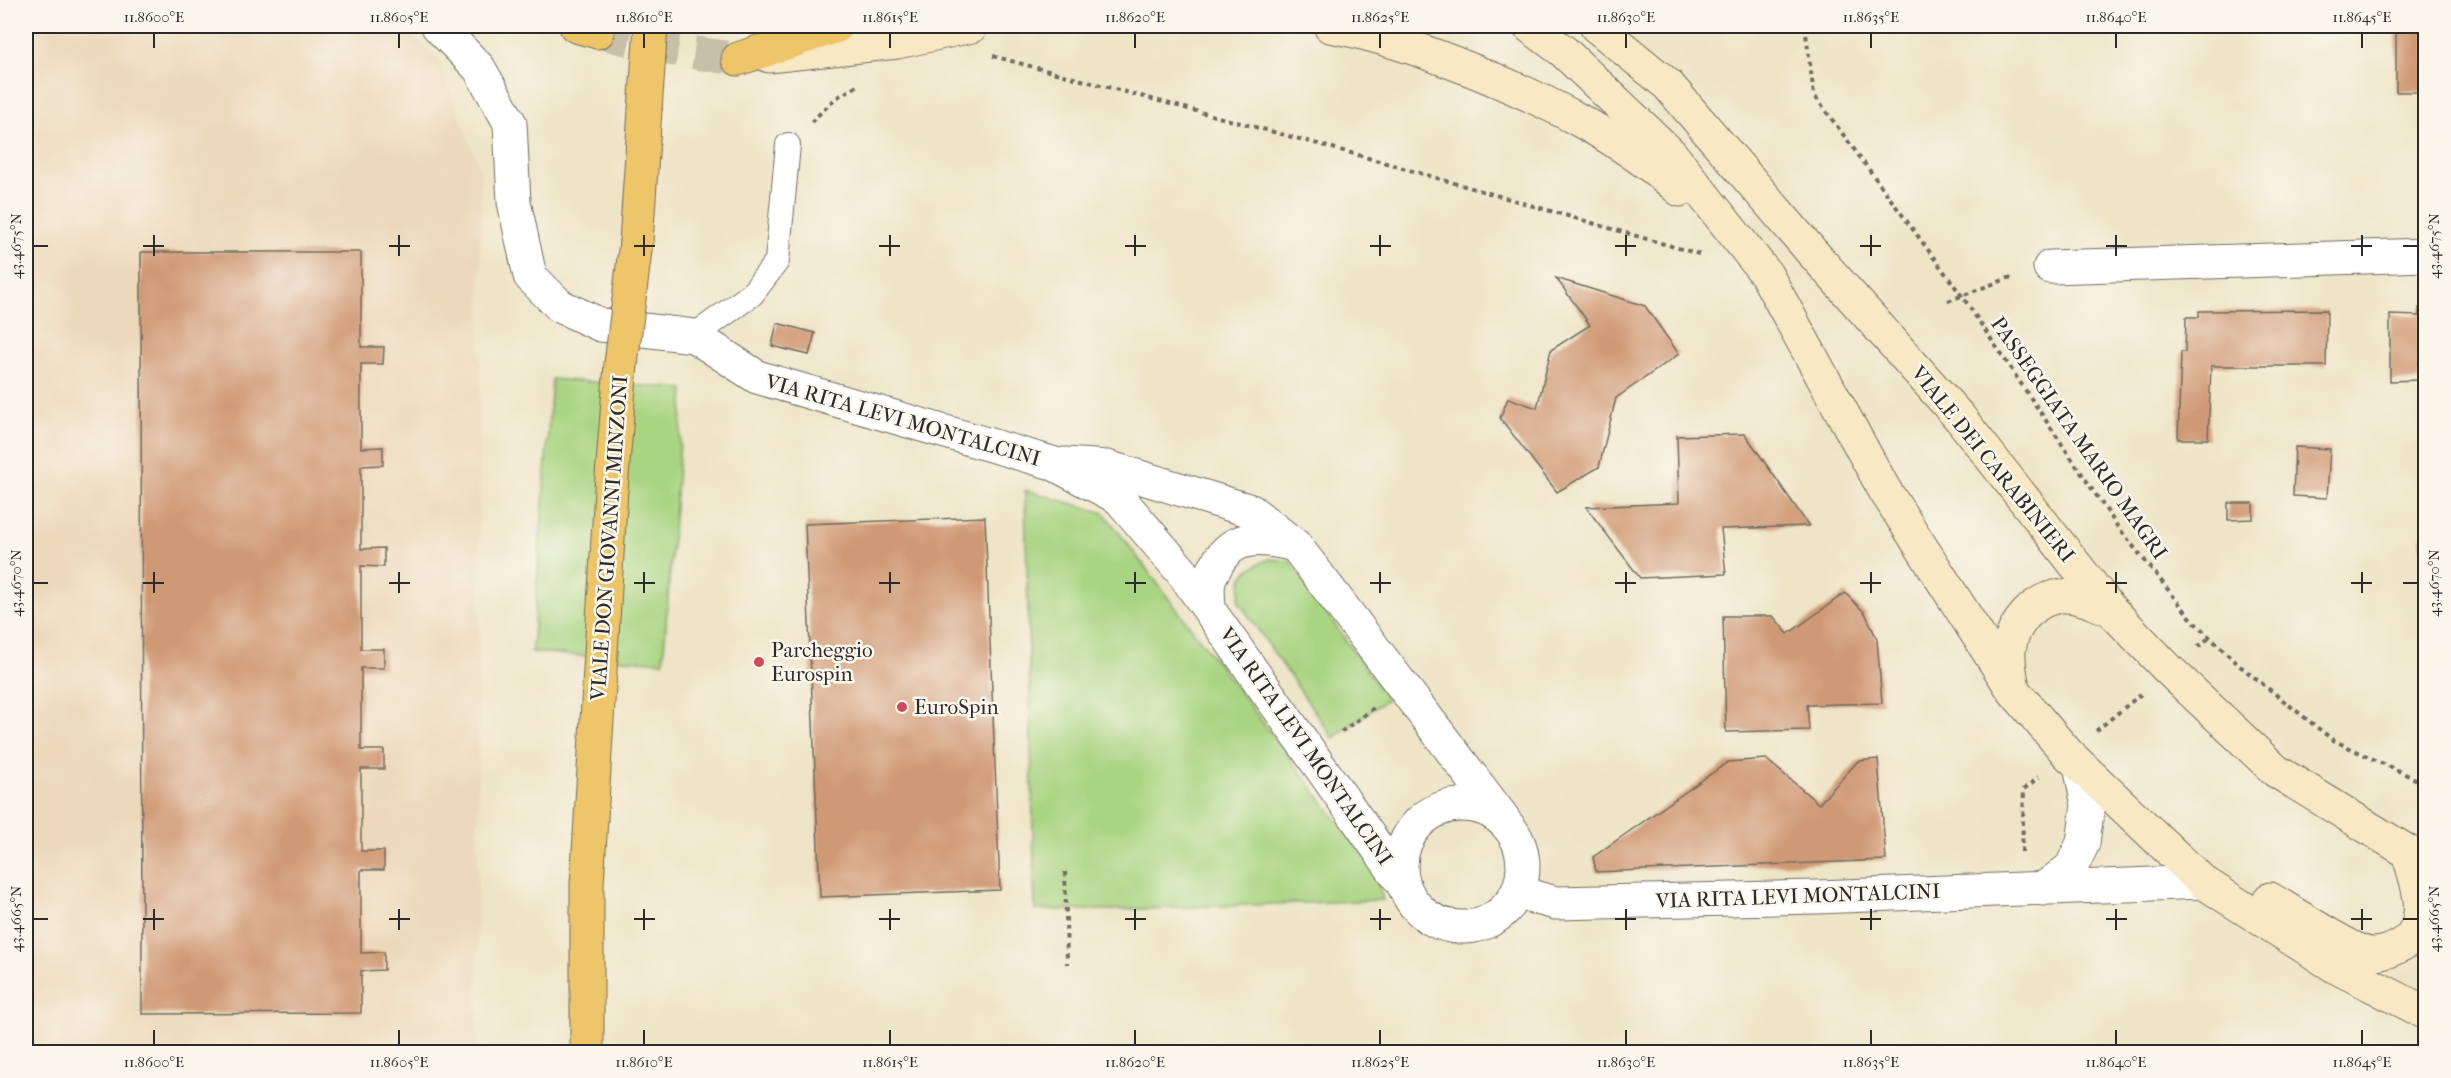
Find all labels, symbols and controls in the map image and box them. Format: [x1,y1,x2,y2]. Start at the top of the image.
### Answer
text: 11.8600°E [124,8,184,26]
text: 11.8605°E [370,8,428,26]
text: 11.8610°E [615,8,673,26]
text: 11.8615°E [862,8,918,26]
text: 11.8620°E [1105,8,1165,26]
text: 11.8625°E [1351,8,1409,26]
text: 11.8630°E [1597,8,1655,26]
text: 11.8635°E [1843,8,1899,26]
text: 11.8640°E [2086,8,2146,26]
text: 11.8645°E [2333,8,2391,26]
text: 43.4675°N [7,213,25,279]
text: 43.4675°N [2425,213,2443,279]
street label: PASSEGGIATA MARIO MAGRI [1986,312,2172,564]
street label: VIALE DEI CARABINIERI [1906,360,2080,567]
street label: VIA RITA LEVI MONTALCINI [762,369,1043,471]
street label: VIALE DON GIOVANNI MINZONI [586,375,632,702]
text: 43.4670°N [7,549,25,617]
text: 43.4670°N [2425,549,2443,617]
street label: VIA RITA LEVI MONTALCINI [1214,622,1397,869]
place label: Parcheggio Eurospin [771,638,873,686]
marker: Parcheggio Eurospin [752,655,766,669]
place label: EuroSpin [914,695,999,719]
marker: EuroSpin [895,700,909,714]
street label: VIA RITA LEVI MONTALCINI [1654,879,1941,913]
text: 43.4665°N [7,885,25,952]
text: 43.4665°N [2425,885,2443,952]
text: 11.8600°E [124,1053,184,1071]
text: 11.8605°E [370,1053,428,1071]
text: 11.8610°E [615,1053,673,1071]
text: 11.8615°E [862,1053,918,1071]
text: 11.8620°E [1105,1053,1165,1071]
text: 11.8625°E [1351,1053,1409,1071]
text: 11.8630°E [1597,1053,1655,1071]
text: 11.8635°E [1843,1053,1899,1071]
text: 11.8640°E [2086,1053,2146,1071]
text: 11.8645°E [2333,1053,2391,1071]

